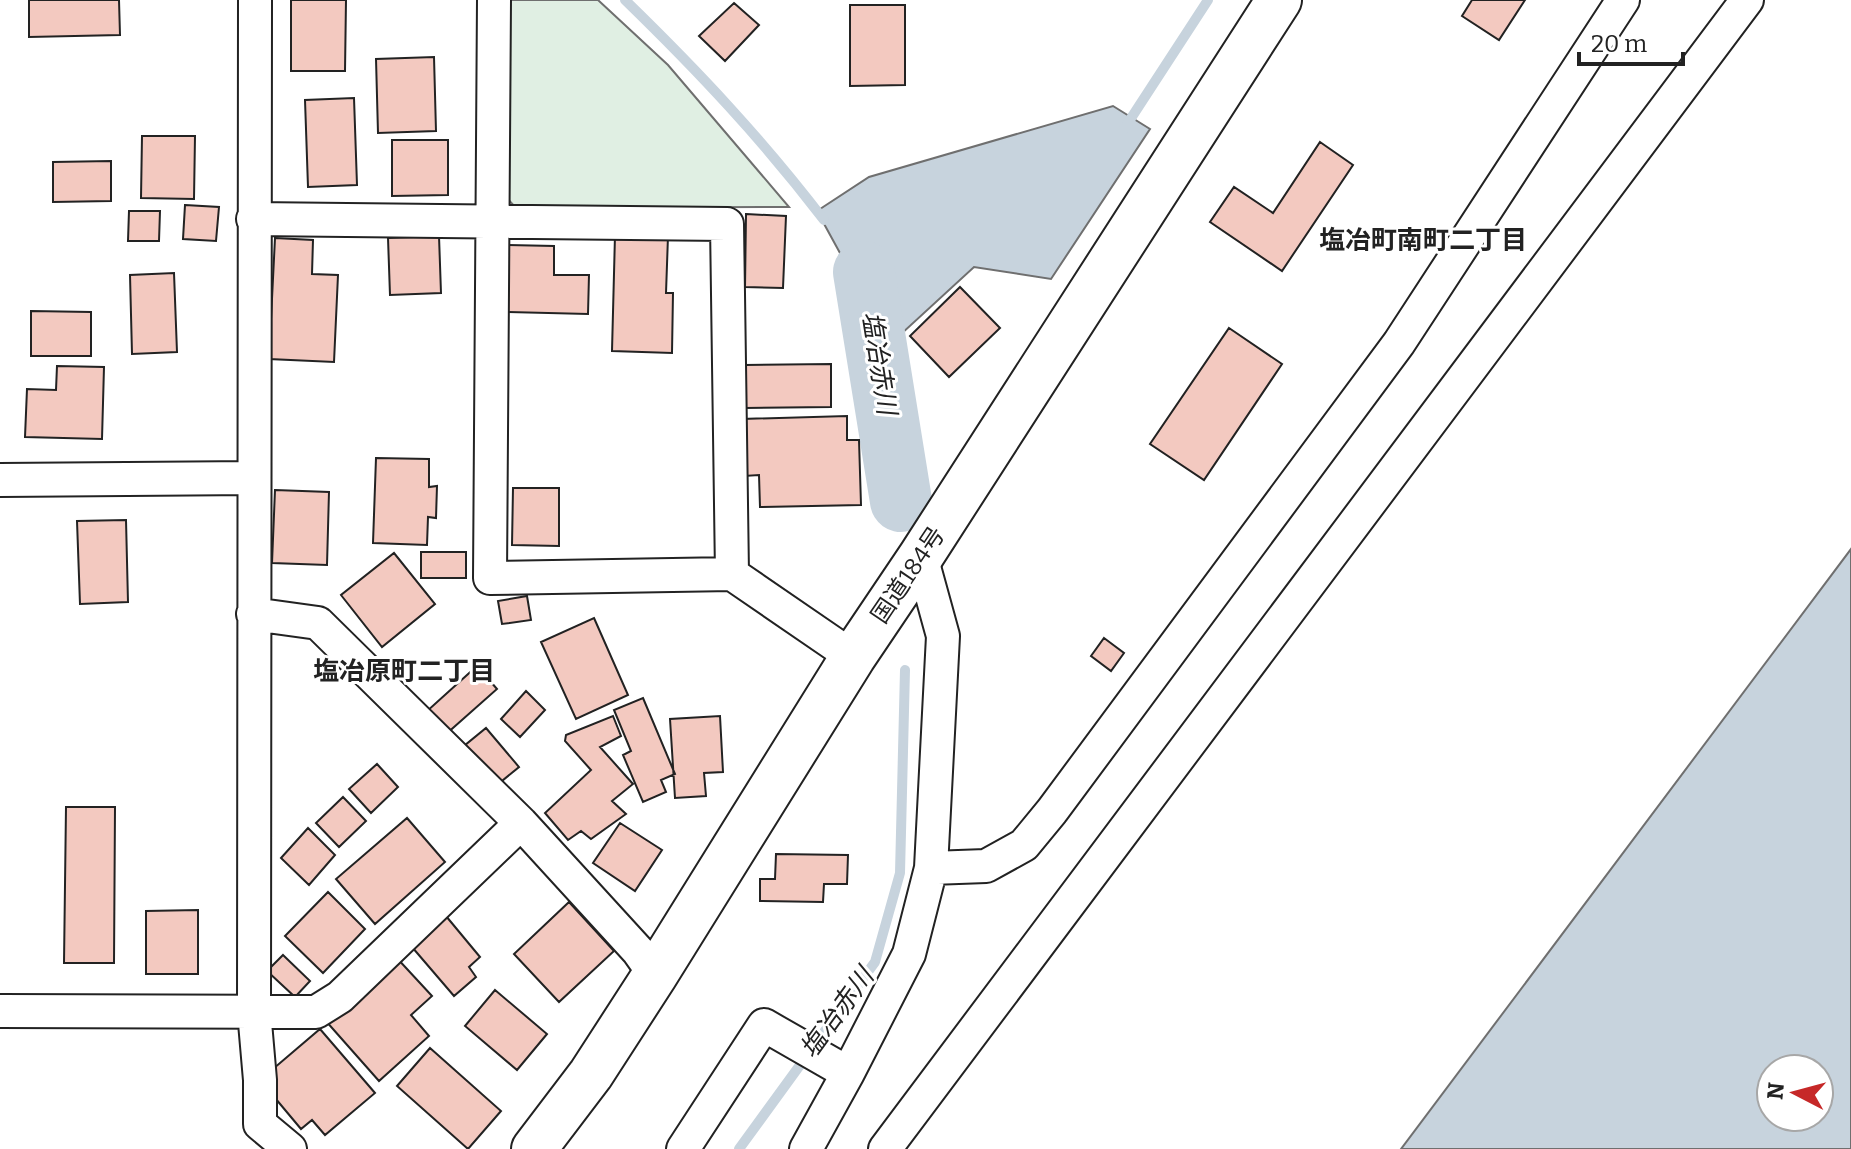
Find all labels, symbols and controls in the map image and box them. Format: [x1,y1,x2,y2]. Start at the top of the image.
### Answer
scale bar [1579,16,1683,66]
text: 20 m [1591,30,1647,58]
district label: 塩冶町南町二丁目 [1319,225,1527,256]
water label: 塩冶赤川 [856,309,903,420]
street label: 国道184号 [866,521,950,629]
district label: 塩冶原町二丁目 [313,656,495,687]
water label: 塩冶赤川 [794,959,882,1064]
north arrow [1755,1053,1835,1133]
text: N [1761,1081,1790,1101]

